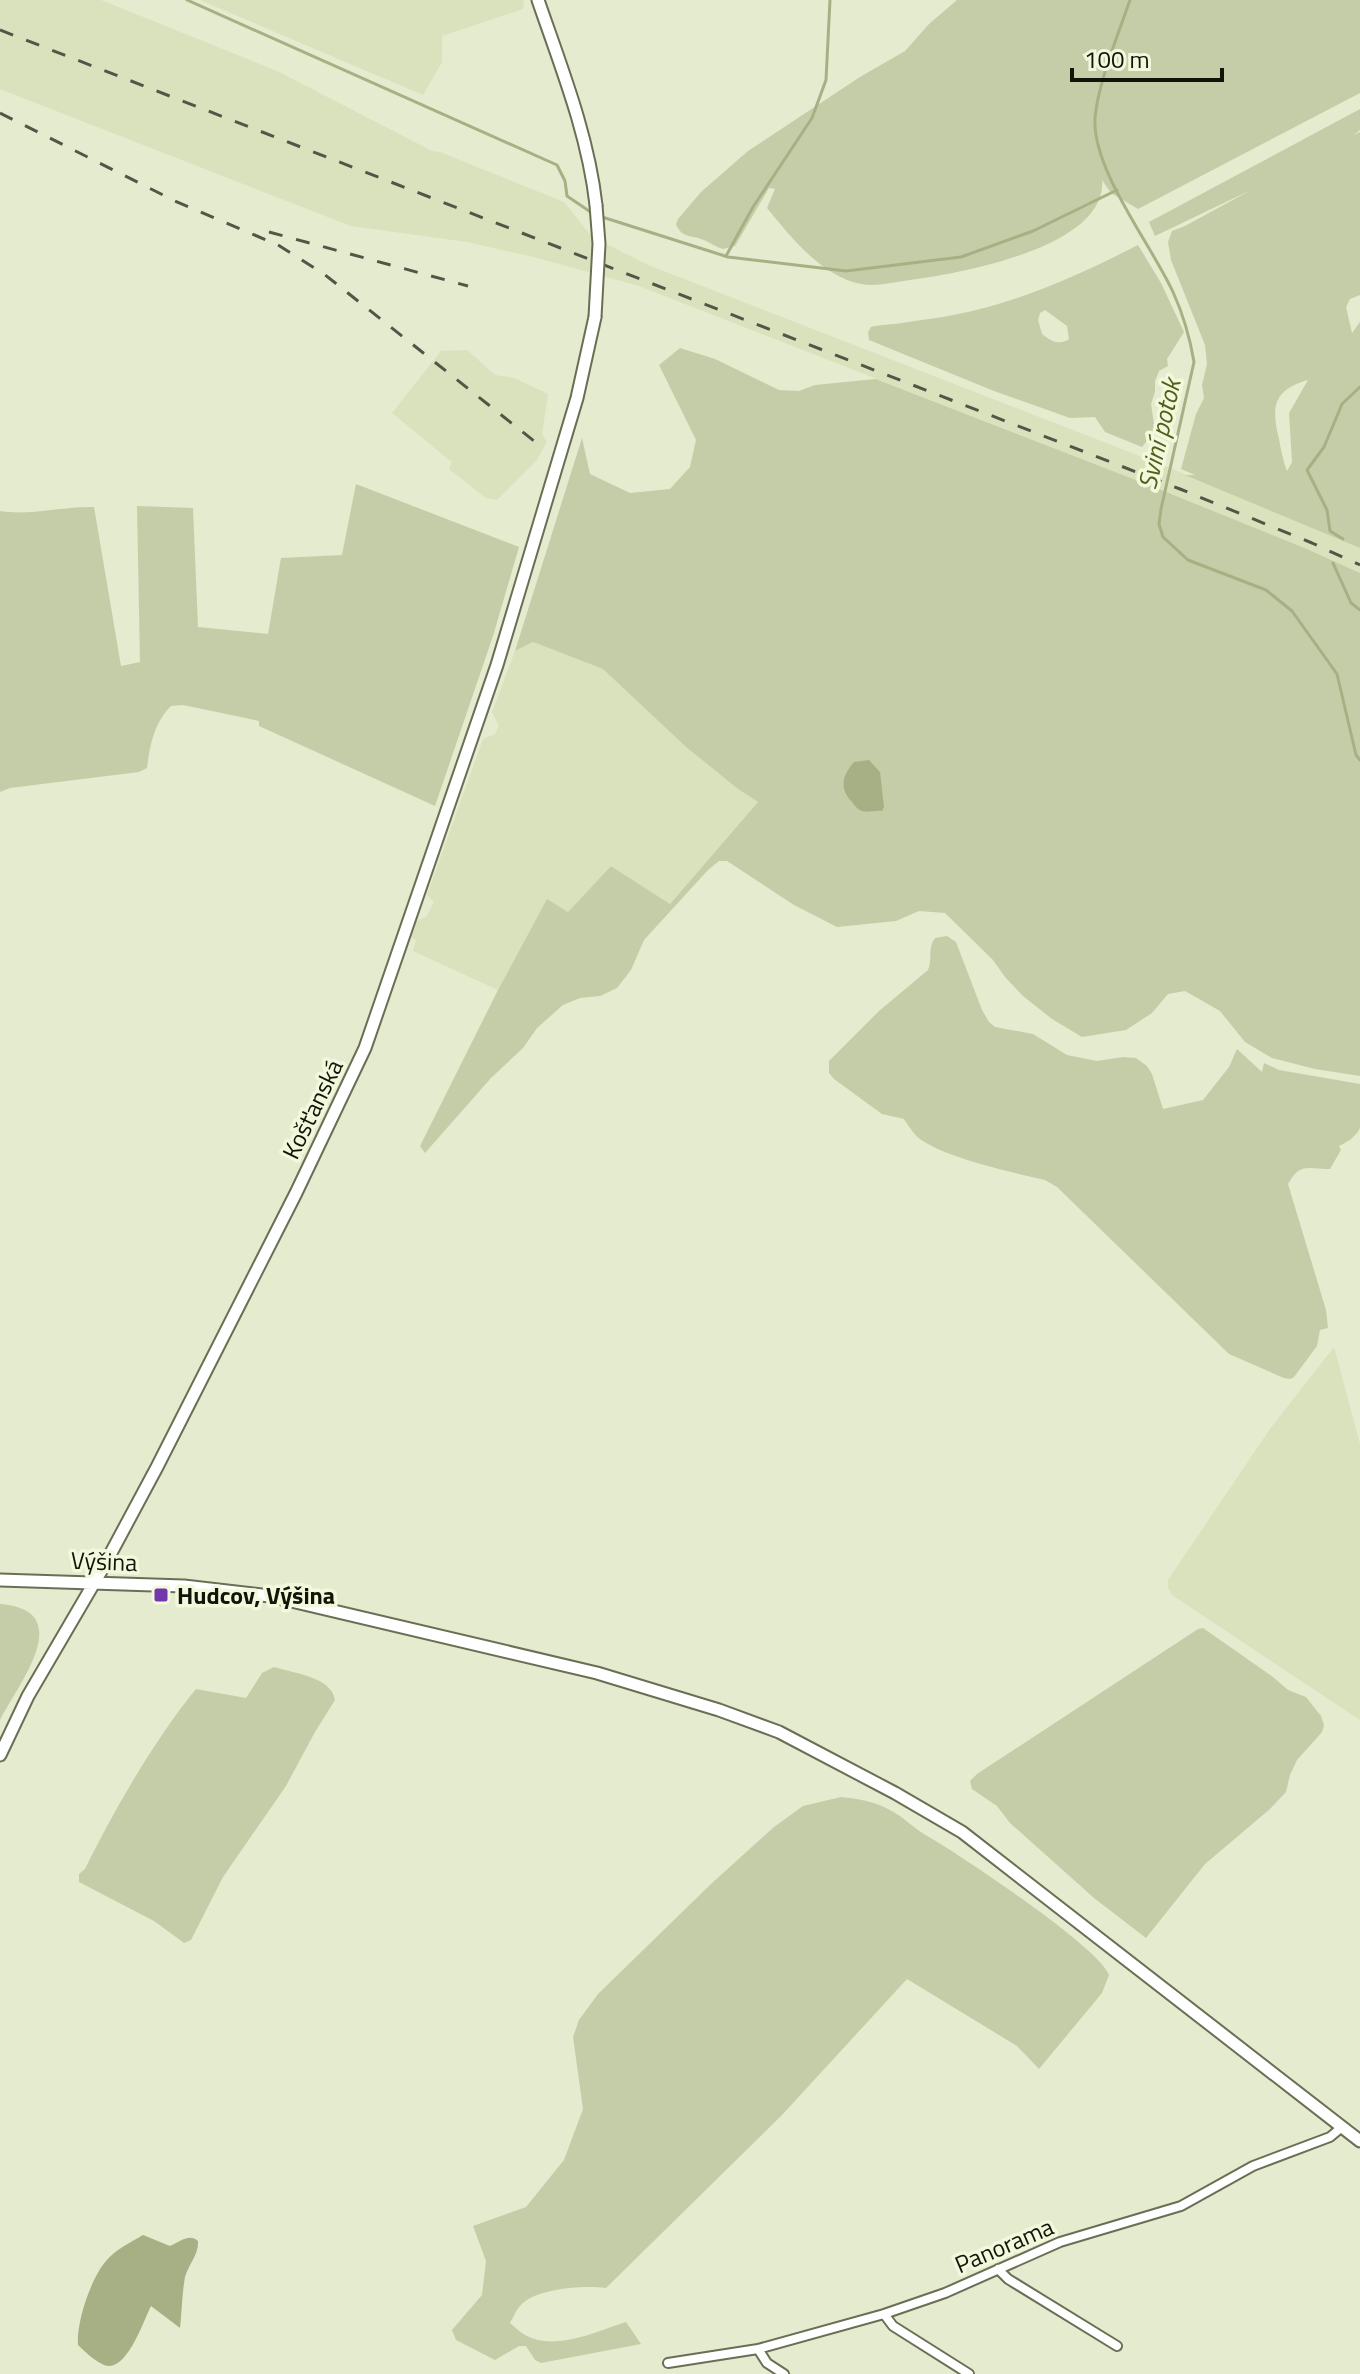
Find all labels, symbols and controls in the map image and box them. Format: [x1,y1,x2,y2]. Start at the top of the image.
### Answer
scale bar [1072,32,1222,82]
text: 100 m [1084,41,1150,77]
water label: Sviní potok [1127,372,1191,493]
street label: Košťanská [272,1053,352,1165]
street label: Výšina [70,1542,138,1580]
place label: Hudcov, Výšina [177,1577,335,1613]
marker: Hudcov, Výšina [152,1586,170,1604]
street label: Panorama [949,2208,1059,2282]

